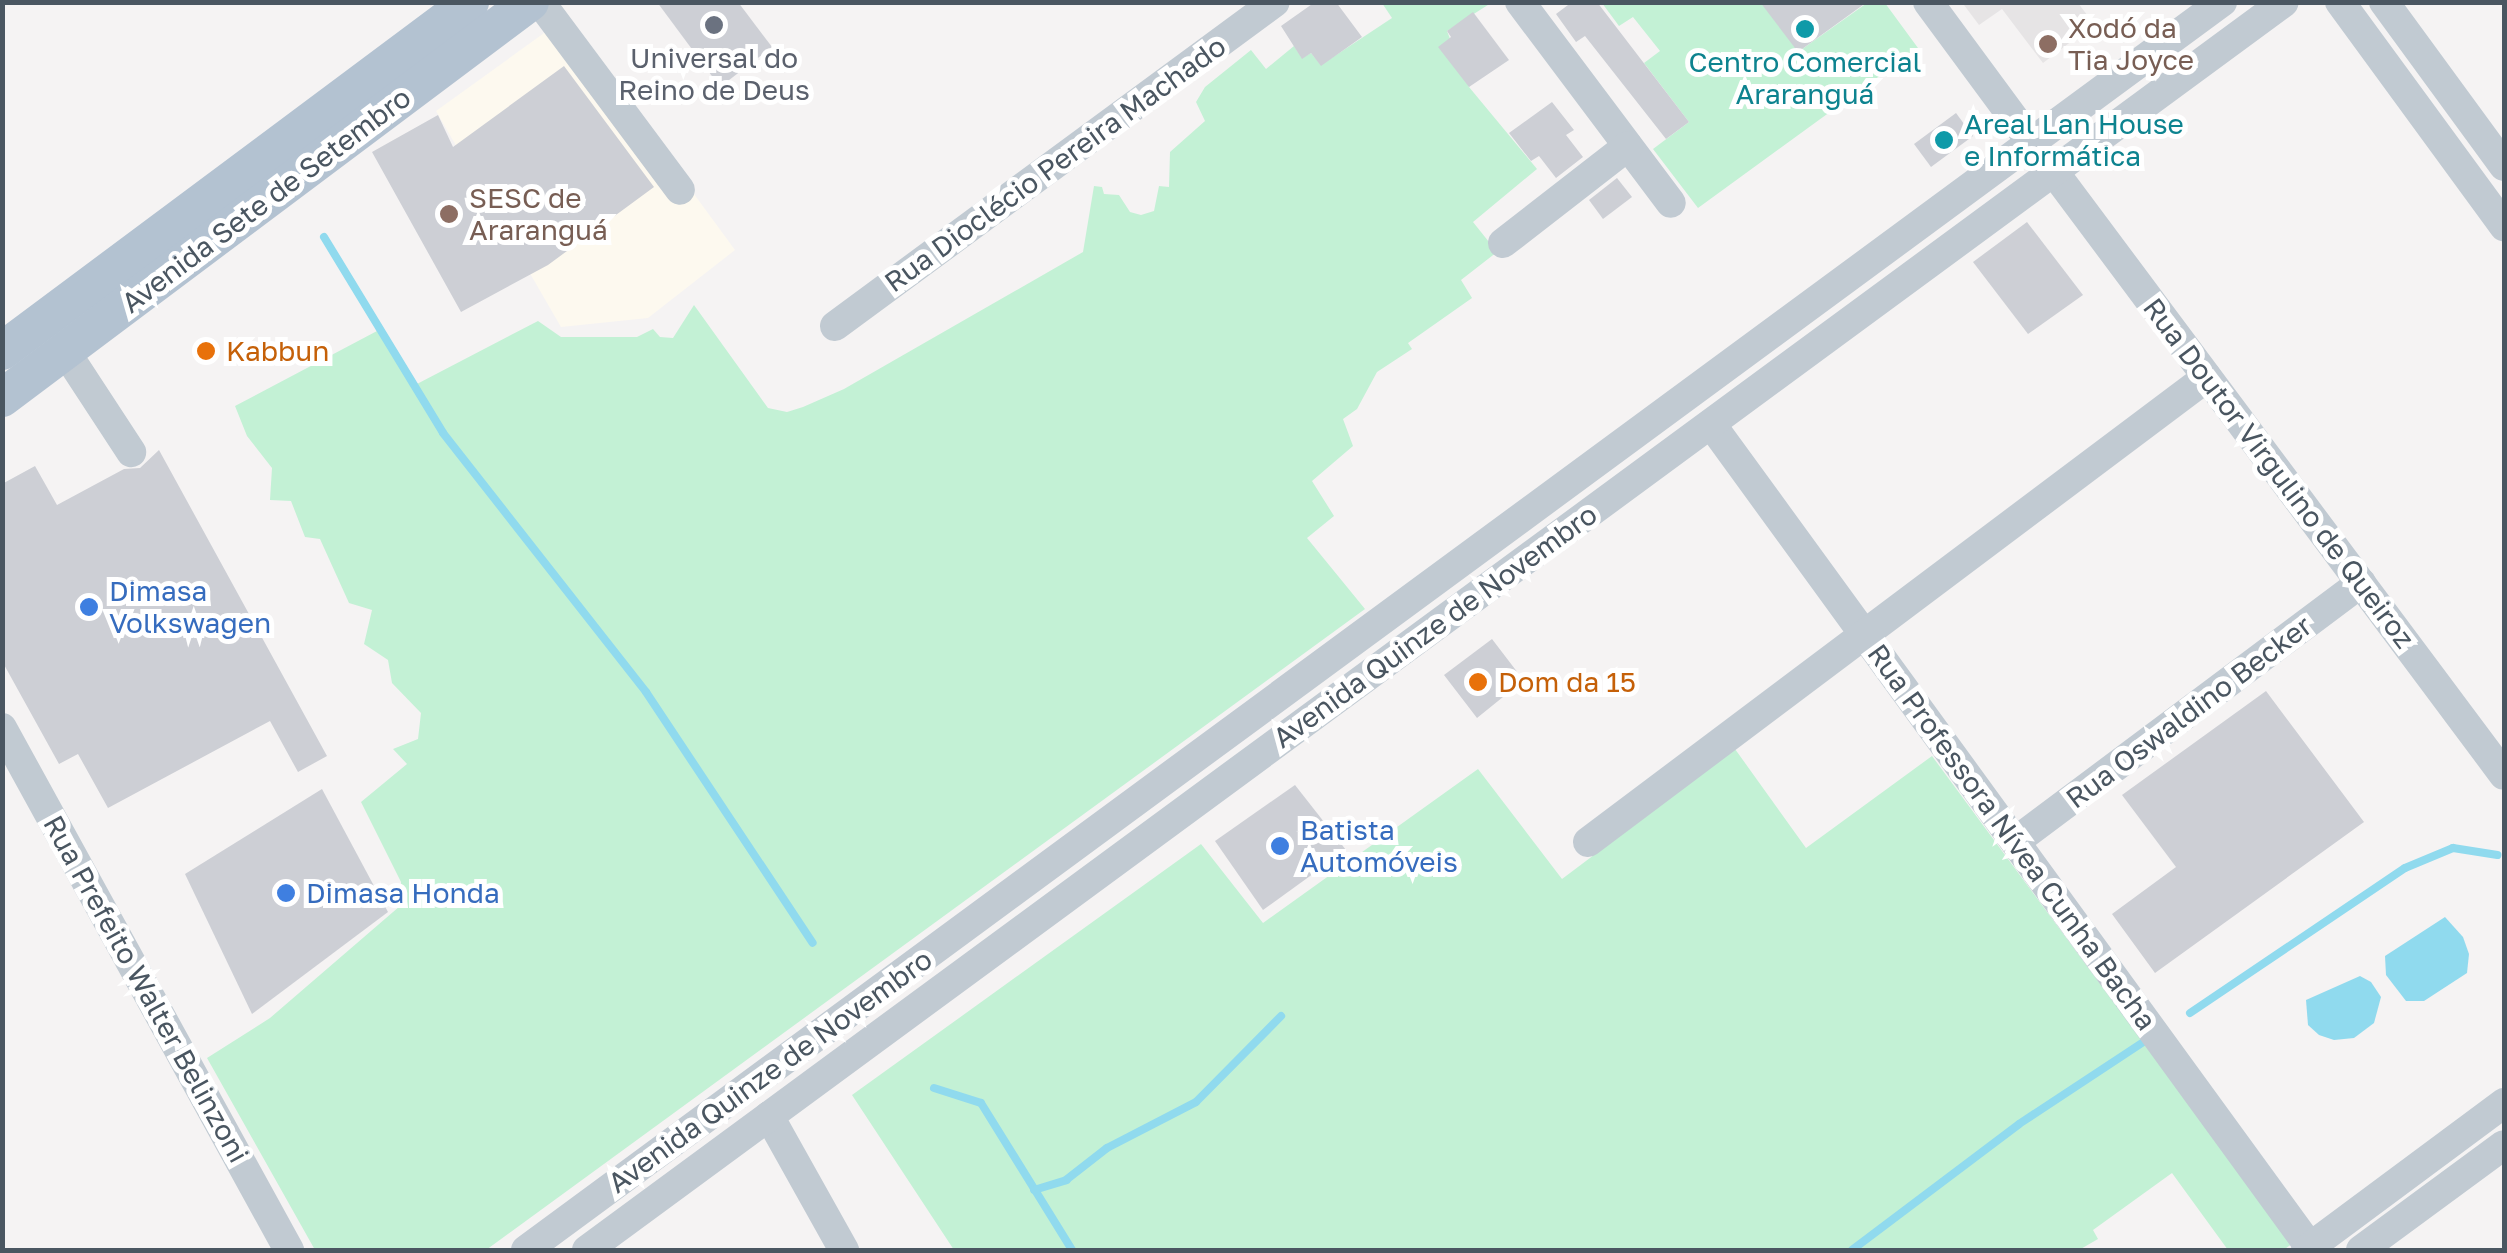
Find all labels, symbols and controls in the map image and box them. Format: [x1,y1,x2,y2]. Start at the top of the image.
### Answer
place label: Xodó da Tia Joyce [2068,11,2194,77]
marker: Universal do Reino de Deus [703,14,725,36]
marker: Centro Comercial Araranguá [1794,18,1816,40]
street label: Rua Dioclécio Pereira Machado [878,29,1232,299]
marker: Xodó da Tia Joyce [2037,33,2059,55]
place label: Universal do Reino de Deus [618,41,810,107]
place label: Centro Comercial Araranguá [1689,45,1921,111]
street label: Avenida Sete de Setembro [115,80,417,320]
place label: Areal Lan House e Informática [1964,107,2184,173]
marker: Areal Lan House e Informática [1933,129,1955,151]
place label: SESC de Araranguá [469,181,608,247]
marker: SESC de Araranguá [438,203,460,225]
street label: Rua Doutor Virgulino de Queiroz [2136,291,2422,655]
place label: Kabbun [226,334,329,368]
marker: Kabbun [195,340,217,362]
street label: Avenida Quinze de Novembro [1267,497,1603,755]
place label: Dimasa Volkswagen [109,574,271,640]
marker: Dimasa Volkswagen [78,596,100,618]
street label: Rua Oswaldino Becker [2060,609,2318,815]
street label: Rua Professora Nívea Cunha Bacha [1861,637,2163,1037]
place label: Dom da 15 [1498,665,1636,699]
marker: Dom da 15 [1467,671,1489,693]
street label: Rua Prefeito Walter Belinzoni [36,810,256,1168]
place label: Batista Automóveis [1300,813,1458,879]
marker: Batista Automóveis [1269,835,1291,857]
place label: Dimasa Honda [306,876,500,910]
marker: Dimasa Honda [275,882,297,904]
street label: Avenida Quinze de Novembro [602,942,938,1200]

